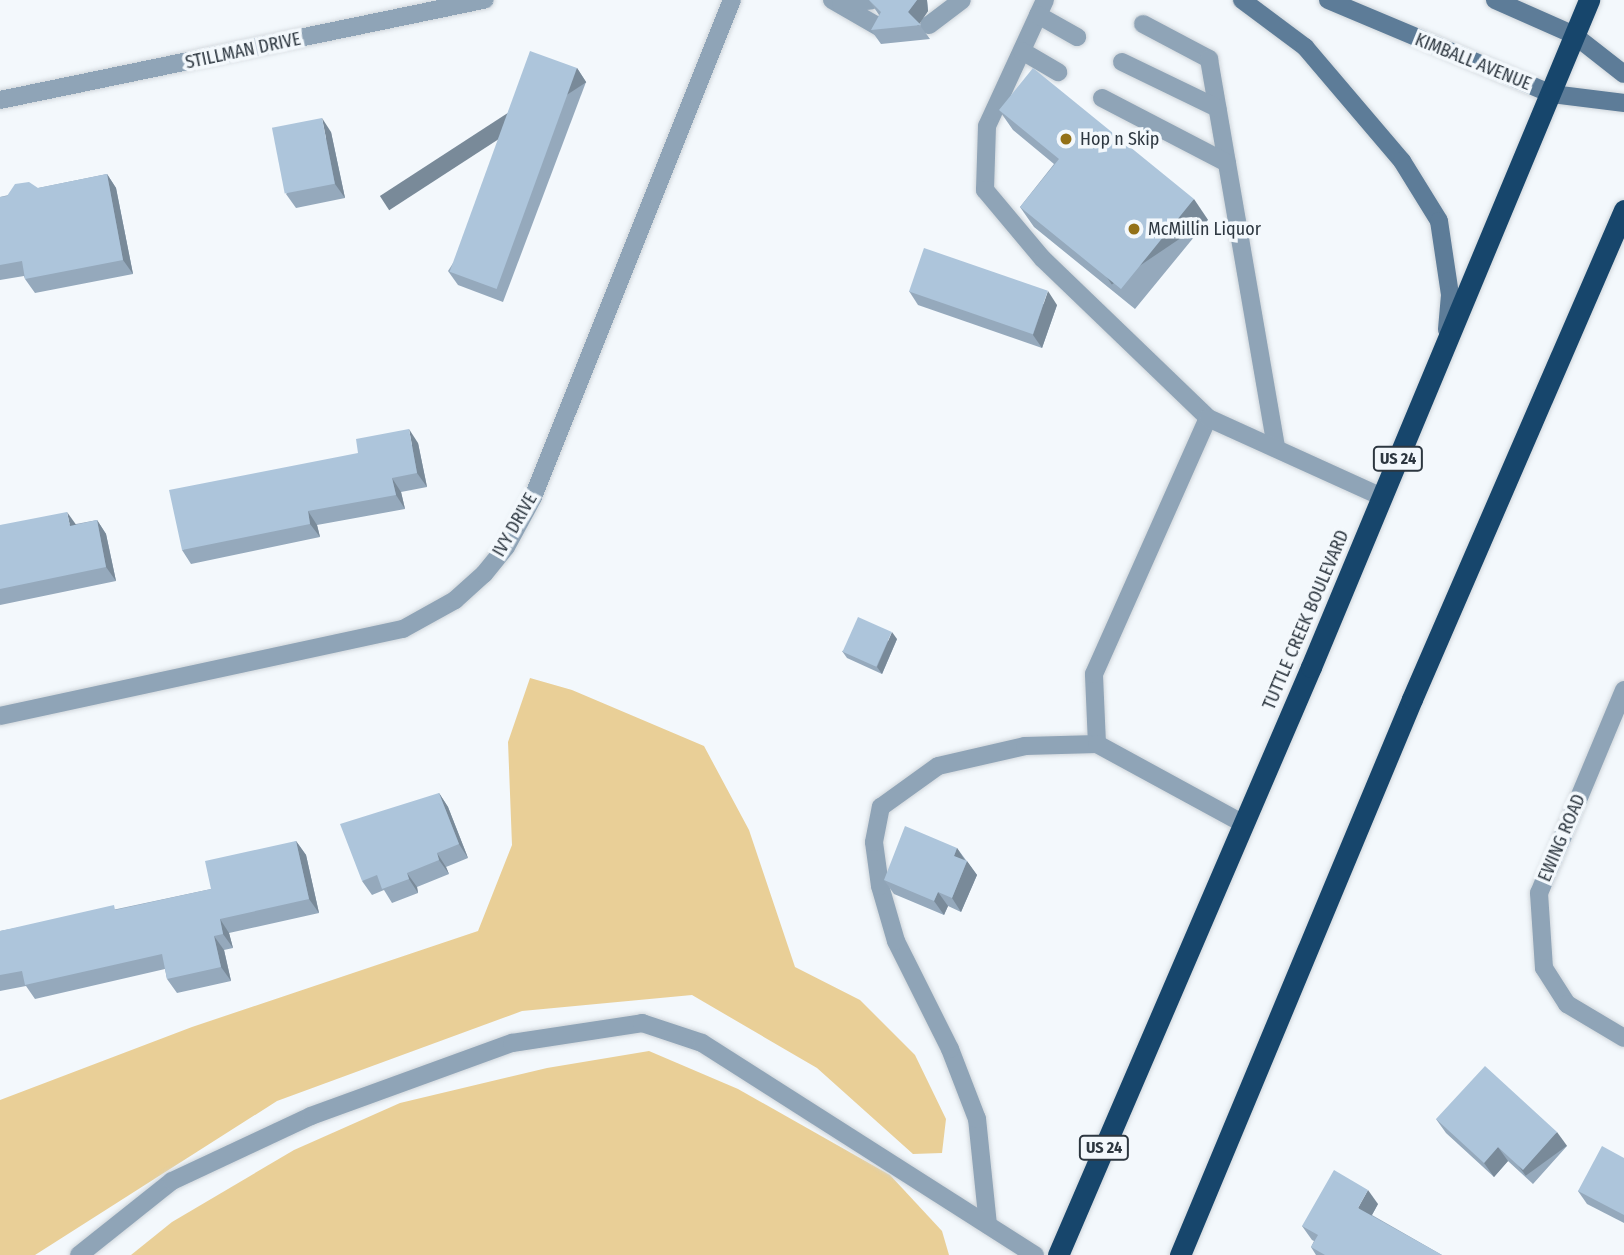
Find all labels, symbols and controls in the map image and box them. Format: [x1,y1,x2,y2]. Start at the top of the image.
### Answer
street label: STILLMAN DRIVE [183,28,303,74]
street label: KIMBALL AVENUE [1412,29,1534,95]
place label: Hop n Skip [1080,128,1159,150]
marker: Hop n Skip [1058,131,1074,147]
place label: McMillin Liquor [1148,218,1261,240]
marker: McMillin Liquor [1126,221,1142,237]
road number: US 24 [1372,446,1424,472]
street label: IVY DRIVE [488,489,542,561]
street label: TUTTLE CREEK BOULEVARD [1258,527,1354,713]
street label: EWING ROAD [1534,791,1590,885]
road number: US 24 [1078,1136,1130,1160]

